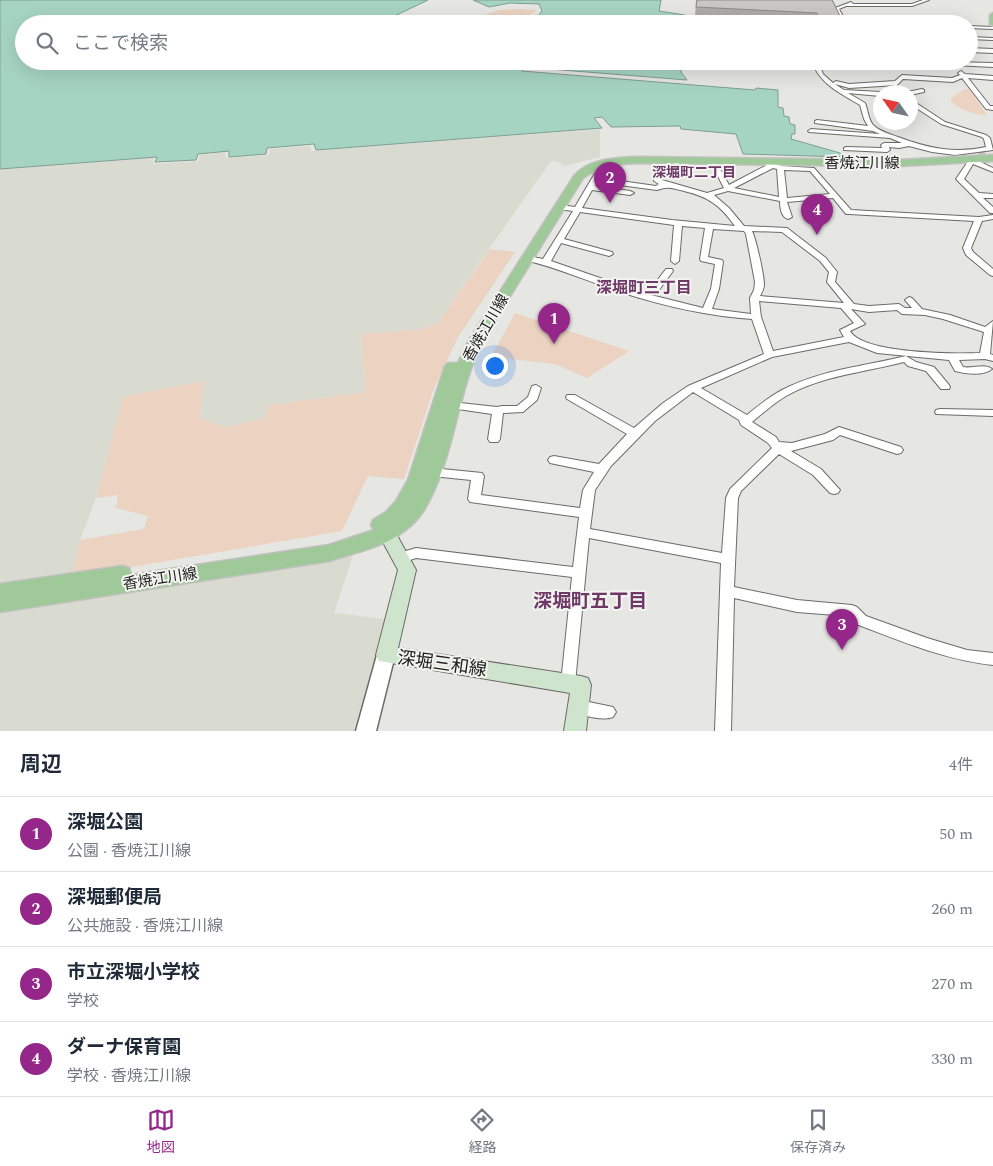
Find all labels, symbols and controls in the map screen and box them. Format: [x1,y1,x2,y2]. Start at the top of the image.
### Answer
search box [15,15,978,70]
icon: search [33,29,61,57]
text: ここで検索 [73,29,168,58]
north arrow [873,85,918,130]
street label: 香焼江川線 [824,152,900,175]
pin: 2 [594,162,626,203]
district label: 深堀町二丁目 [652,162,736,183]
pin: 4 [801,194,833,235]
district label: 深堀町三丁目 [596,276,692,300]
street label: 香焼江川線 [457,290,515,366]
pin: 1 [538,303,570,344]
your location [482,353,508,379]
street label: 香焼江川線 [121,562,199,596]
district label: 深堀町五丁目 [533,587,647,616]
pin: 3 [826,609,858,650]
street label: 深堀三和線 [396,644,488,684]
text: 周辺 [20,749,62,781]
text: 4件 [949,753,973,777]
text: 深堀公園 [67,808,143,837]
text: 1 [32,822,40,846]
text: 50 m [939,822,973,846]
text: 公園 · 香焼江川線 [67,839,191,863]
text: 深堀郵便局 [67,883,162,912]
text: 2 [32,897,40,921]
text: 260 m [931,897,973,921]
text: 公共施設 · 香焼江川線 [67,914,223,938]
text: 市立深堀小学校 [67,958,200,987]
text: 3 [32,972,40,996]
text: 270 m [931,972,973,996]
text: 学校 [67,989,99,1013]
text: ダーナ保育園 [67,1033,181,1062]
text: 4 [32,1047,40,1071]
text: 330 m [931,1047,973,1071]
text: 学校 · 香焼江川線 [67,1064,191,1088]
tab: 地図 [147,1106,175,1158]
tab: 経路 [468,1106,496,1158]
tab: 保存済み [790,1106,846,1158]

